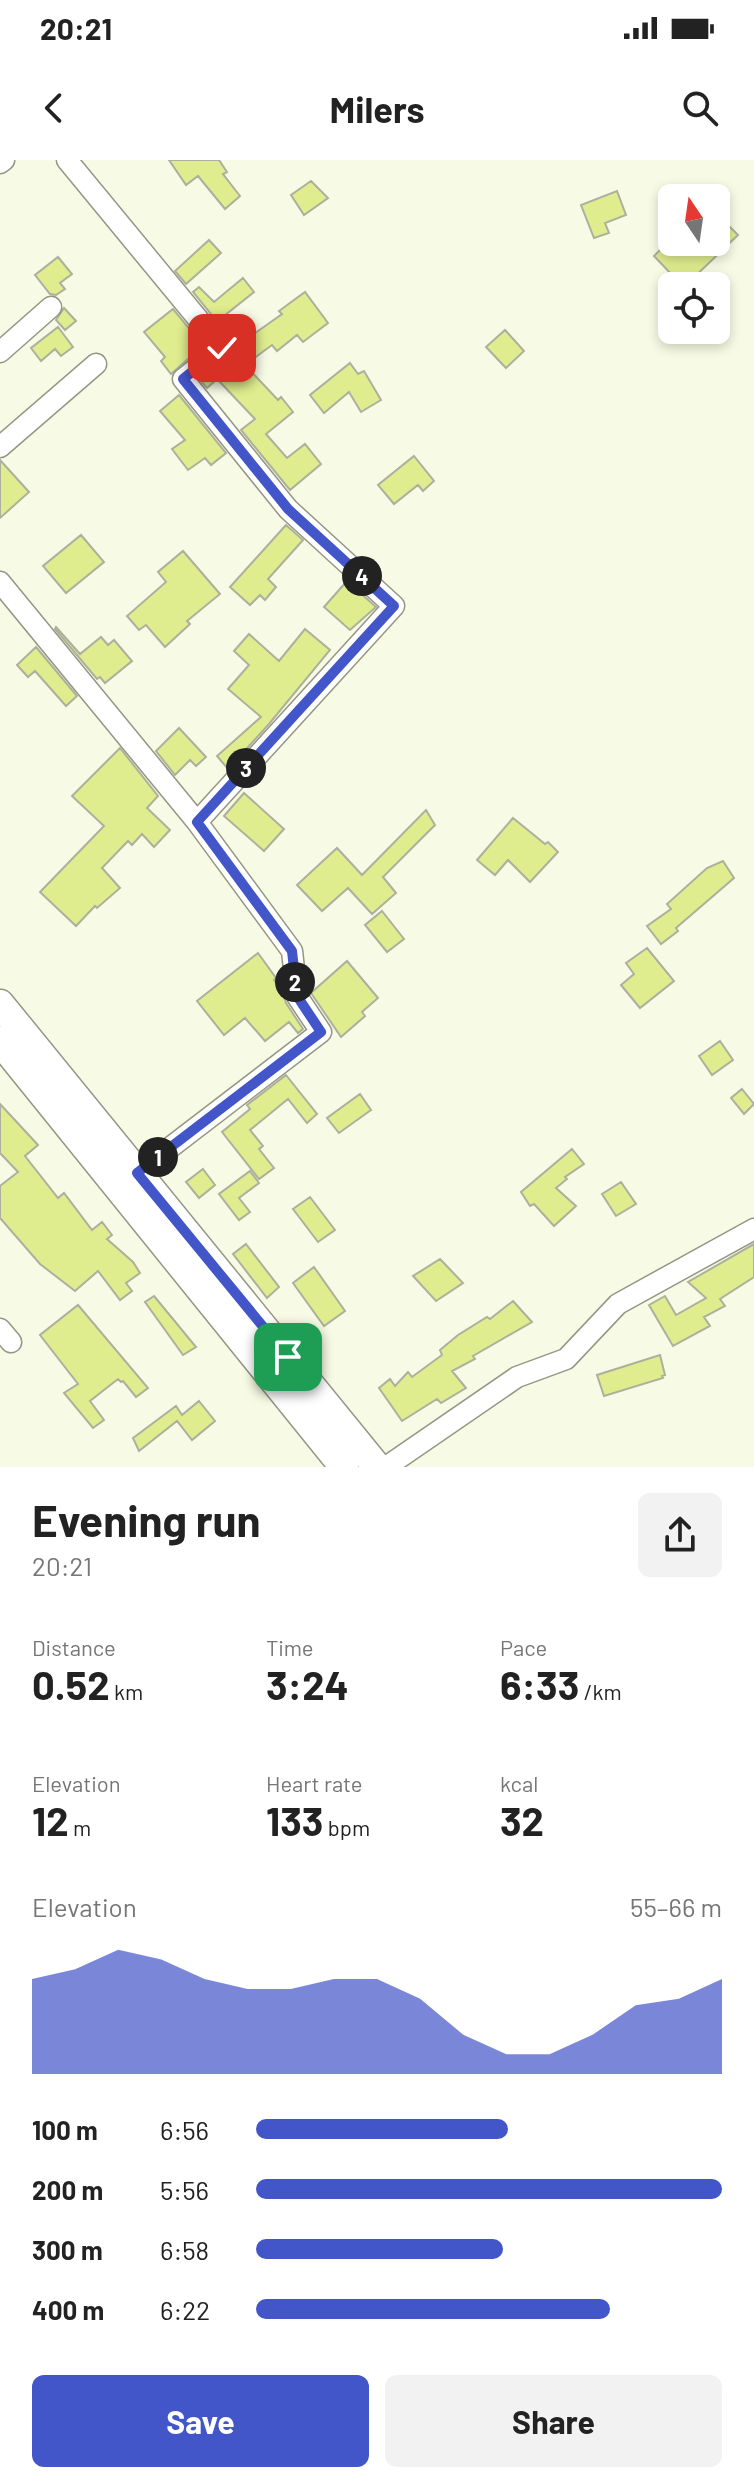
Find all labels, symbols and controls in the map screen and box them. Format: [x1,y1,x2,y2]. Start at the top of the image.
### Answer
text: 20:21 [40,10,112,46]
icon: back [32,86,76,130]
icon: search [678,86,722,130]
text: Milers [330,87,424,130]
north arrow [658,184,730,256]
map controls [658,184,730,344]
button: locate [658,272,730,344]
pin [188,314,256,382]
icon: check [200,326,244,370]
pin: 4 [342,556,382,596]
text: 4 [355,563,369,589]
pin: 3 [226,748,266,788]
text: 3 [240,755,252,781]
pin: 2 [275,962,315,1002]
text: 2 [289,969,301,995]
pin: 1 [138,1137,178,1177]
text: 1 [154,1144,162,1170]
pin [254,1323,322,1391]
icon: arrive [266,1335,310,1379]
text: Evening run [32,1493,261,1546]
button: share [638,1493,722,1577]
text: 20:21 [32,1550,92,1581]
text: Distance [32,1634,116,1660]
text: Time [266,1634,314,1660]
text: Pace [500,1634,547,1660]
text: 0.52 [32,1660,110,1708]
text: 3:24 [266,1660,349,1708]
text: 6:33 [500,1660,579,1708]
text: km [110,1678,143,1704]
text: /km [579,1678,622,1704]
text: Elevation [32,1770,121,1796]
text: Heart rate [266,1770,363,1796]
text: kcal [500,1770,538,1796]
text: 12 [32,1796,69,1844]
text: 133 [266,1796,323,1844]
text: 32 [500,1796,544,1844]
text: m [69,1814,91,1840]
text: bpm [323,1814,370,1840]
text: Elevation [32,1891,137,1922]
text: 55–66 m [630,1891,722,1922]
text: 100 m [32,2114,98,2145]
text: 6:56 [160,2114,209,2145]
text: 200 m [32,2174,103,2205]
text: 5:56 [160,2174,209,2205]
text: 300 m [32,2234,103,2265]
text: 6:58 [160,2234,209,2265]
text: 400 m [32,2294,104,2325]
text: 6:22 [160,2294,210,2325]
button: Save [32,2375,369,2467]
button: Share [385,2375,722,2467]

